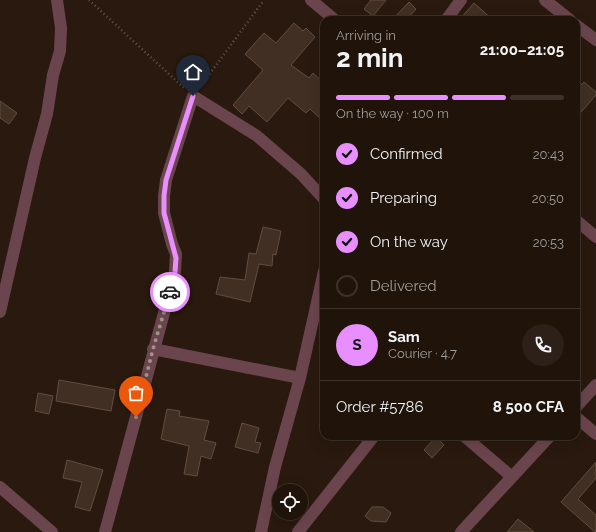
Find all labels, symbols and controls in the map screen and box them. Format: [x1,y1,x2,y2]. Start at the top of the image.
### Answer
text: Arriving in [336,28,396,43]
text: 21:00–21:05 [480,41,564,59]
text: 2 min [336,43,403,73]
pin [176,55,210,96]
icon: home [182,61,204,83]
text: On the way · 100 m [336,106,449,121]
icon: check [336,143,358,165]
text: Confirmed [370,145,443,163]
text: 20:43 [533,147,564,162]
icon: check [336,187,358,209]
text: Preparing [370,189,437,207]
text: 20:50 [532,191,564,206]
icon: check [336,231,358,253]
text: On the way [370,233,448,251]
text: 20:53 [533,235,564,250]
courier [150,272,190,312]
text: Delivered [370,277,437,295]
icon: car [159,281,181,303]
button: phone [522,324,564,366]
text: Sam [388,328,420,346]
text: S [352,336,362,354]
text: Courier · 4.7 [388,346,457,361]
pin [119,376,153,417]
icon: bag [125,382,147,404]
text: Order #5786 [336,398,423,416]
text: 8 500 CFA [493,398,564,416]
map controls [272,484,308,520]
button: locate [272,484,308,520]

